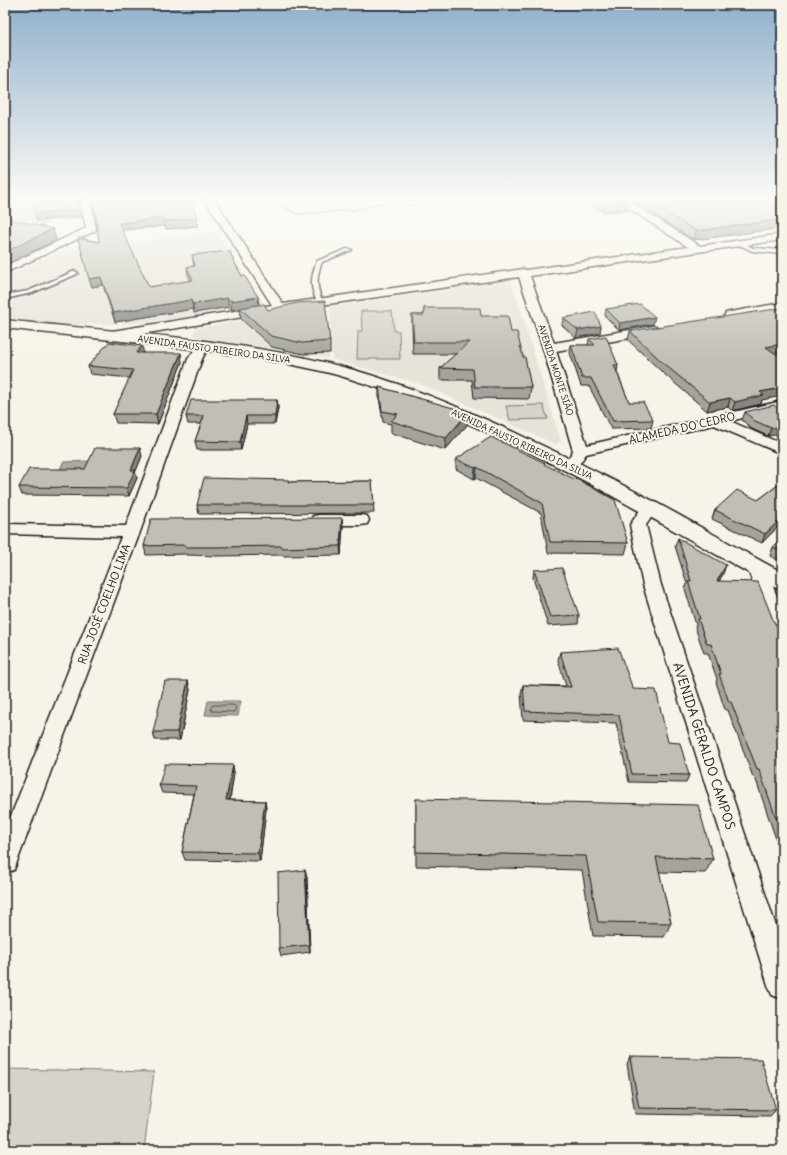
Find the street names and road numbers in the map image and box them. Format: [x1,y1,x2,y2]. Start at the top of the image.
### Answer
street label: AVENIDA MONTE SIÃO [536,323,576,417]
street label: AVENIDA FAUSTO RIBEIRO DA SILVA [137,333,291,365]
street label: AVENIDA FAUSTO RIBEIRO DA SILVA [450,406,594,482]
street label: ALAMEDA DO CEDRO [627,409,737,447]
street label: RUA JOSÉ COELHO LIMA [74,542,133,666]
street label: AVENIDA GERALDO CAMPOS [669,660,739,832]

